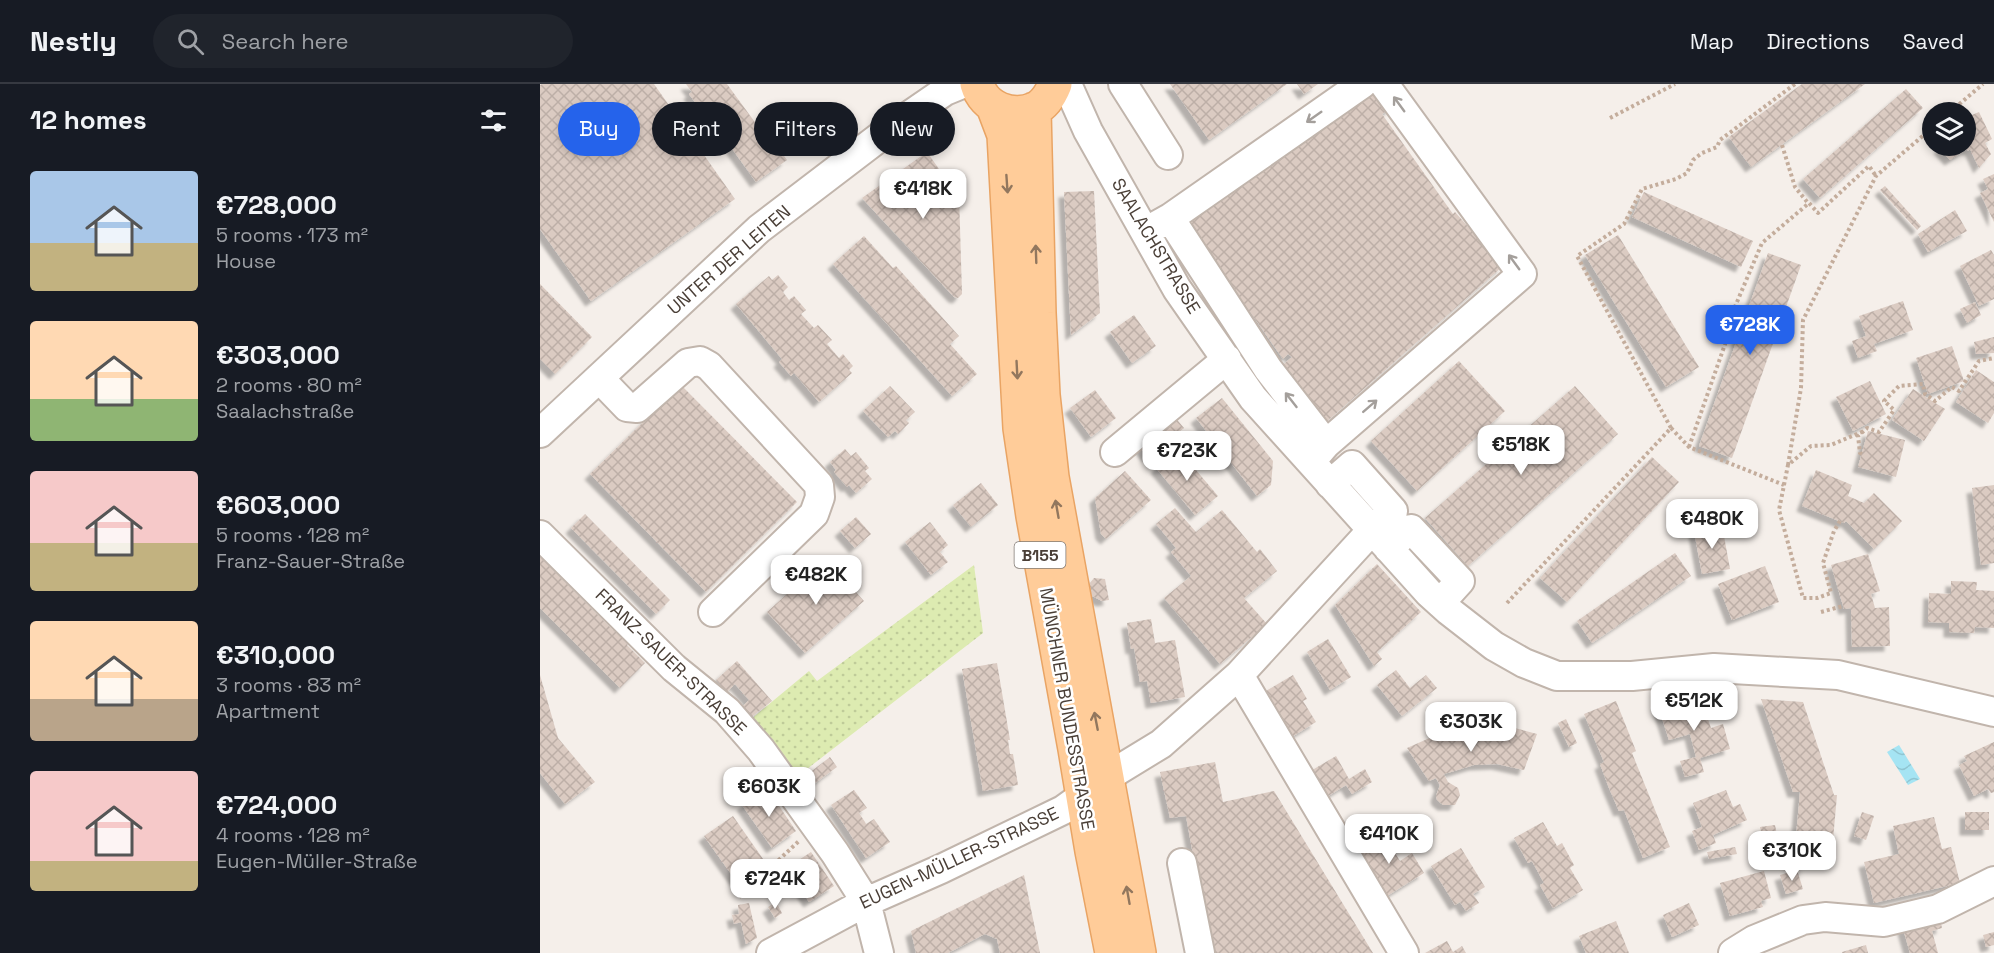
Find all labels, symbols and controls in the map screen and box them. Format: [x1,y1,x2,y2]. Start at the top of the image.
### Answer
search box [153,14,573,68]
text: Nestly [30,23,117,59]
icon: search [174,25,207,58]
text: Search here [222,27,349,55]
text: Map [1690,28,1734,55]
text: Directions [1767,28,1870,55]
text: Saved [1903,28,1964,55]
one-way arrow [1393,97,1405,113]
chip: Buy [558,102,640,156]
chip: Rent [652,102,742,156]
chip: Filters [754,102,858,156]
chip: New [870,102,955,156]
map controls [1922,102,1976,156]
button: layers [1922,102,1976,156]
text: 12 homes [30,103,147,137]
icon: filters [477,104,510,137]
one-way arrow [1307,111,1323,123]
pin: €418K [881,169,965,220]
one-way arrow [1002,173,1013,193]
street label: SAALACHSTRASSE [1107,174,1206,318]
text: €418K [893,175,953,201]
text: €728,000 [216,188,337,222]
icon: home [78,195,150,267]
street label: UNTER DER LEITEN [662,200,795,319]
text: 5 rooms · 173 m² [216,222,368,248]
one-way arrow [1030,245,1042,265]
text: House [216,248,276,274]
one-way arrow [1508,255,1520,271]
pin: €728K [1708,305,1792,356]
text: €728K [1720,311,1780,337]
text: €303,000 [216,338,340,372]
icon: home [78,345,150,417]
one-way arrow [1012,360,1023,380]
text: 2 rooms · 80 m² [216,372,362,398]
one-way arrow [1285,392,1298,408]
text: Saalachstraße [216,398,354,424]
one-way arrow [1362,399,1377,413]
pin: €518K [1479,425,1563,476]
pin: €723K [1145,431,1229,482]
text: €518K [1492,431,1550,457]
text: €723K [1156,437,1218,463]
text: €603,000 [216,488,340,522]
icon: home [78,495,150,567]
one-way arrow [1051,499,1062,519]
pin: €480K [1670,499,1754,550]
text: €480K [1680,505,1744,531]
text: 5 rooms · 128 m² [216,522,369,548]
road number: B155 [1014,542,1066,568]
text: Franz-Sauer-Straße [216,548,405,574]
pin: €482K [774,555,858,606]
text: €482K [785,561,847,587]
street label: FRANZ-SAUER-STRASSE [591,583,752,740]
street label: MÜNCHNER BUNDESSTRASSE [1035,586,1100,832]
text: €310,000 [216,638,335,672]
icon: home [78,645,150,717]
text: 3 rooms · 83 m² [216,672,361,698]
pin: €512K [1652,681,1736,732]
text: €512K [1665,687,1723,713]
text: Apartment [216,698,320,724]
pin: €303K [1429,702,1513,753]
text: €303K [1439,708,1503,734]
one-way arrow [1090,712,1101,732]
pin: €603K [727,767,811,818]
text: €603K [737,773,801,799]
text: €724,000 [216,788,337,822]
icon: home [78,795,150,867]
street label: EUGEN-MÜLLER-STRASSE [856,801,1062,914]
pin: €410K [1347,814,1431,865]
text: €410K [1359,820,1419,846]
text: 4 rooms · 128 m² [216,822,370,848]
pin: €310K [1750,831,1834,882]
text: €310K [1762,837,1822,863]
text: Eugen-Müller-Straße [216,848,418,874]
pin: €724K [733,859,817,910]
text: €724K [744,865,806,891]
one-way arrow [1122,886,1133,906]

